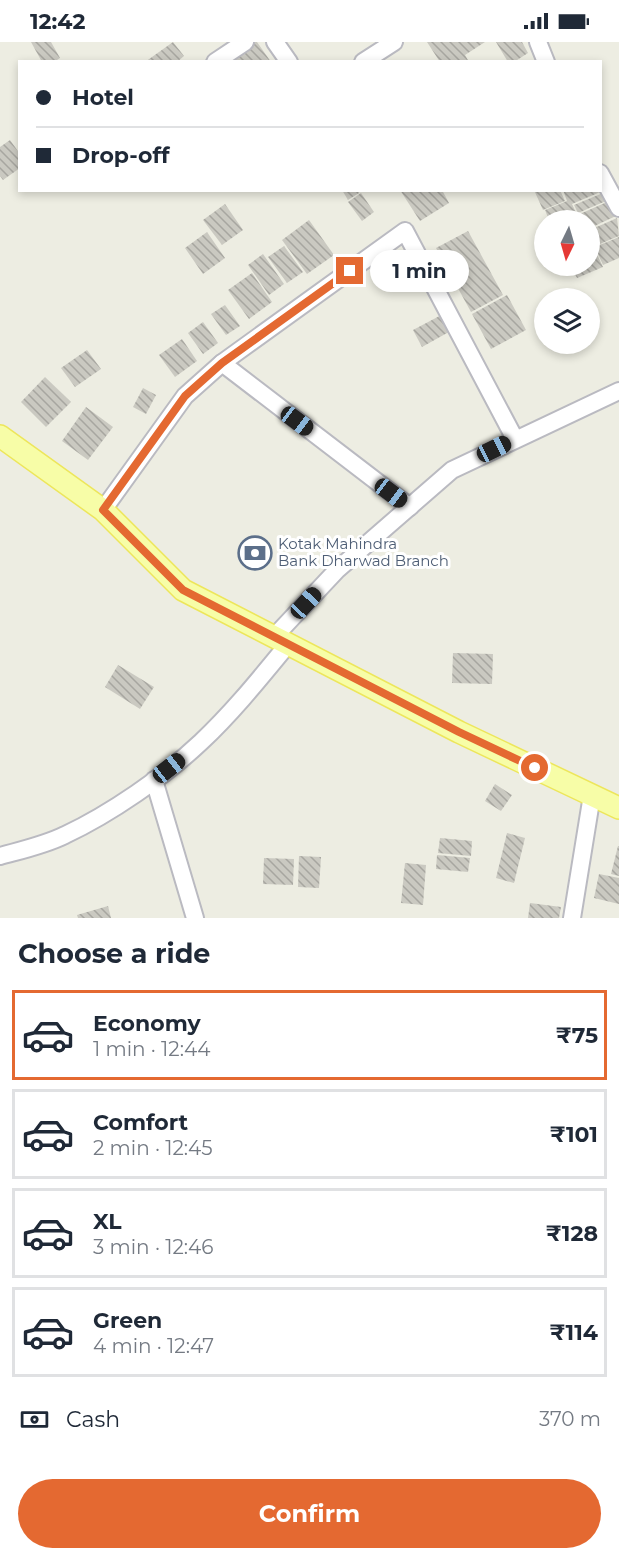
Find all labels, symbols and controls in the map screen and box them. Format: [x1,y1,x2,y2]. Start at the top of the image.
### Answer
text: 12:42 [30,8,86,35]
text: Hotel [72,84,134,111]
text: Drop-off [72,142,170,169]
north arrow [534,210,600,276]
map controls [534,210,600,354]
callout: 1 min [371,250,470,292]
route end [336,257,363,284]
text: 1 min [392,259,447,283]
button: layers [534,288,600,354]
car [277,403,317,439]
car [474,433,514,465]
car [371,475,411,511]
place label: Kotak Mahindra Bank Dharwad Branch [278,534,449,570]
bank icon: Kotak Mahindra Bank Dharwad Branch [237,535,273,571]
car [287,584,325,622]
car [149,750,189,786]
route start [521,754,548,781]
text: Choose a ride [18,937,210,970]
icon: car [21,1008,75,1062]
text: Economy [93,1010,201,1037]
text: ₹75 [556,1022,598,1049]
text: 1 min · 12:44 [93,1037,210,1061]
icon: car [21,1107,75,1161]
text: Comfort [93,1109,188,1136]
text: ₹101 [550,1121,598,1148]
text: 2 min · 12:45 [93,1136,213,1160]
icon: car [21,1206,75,1260]
text: XL [93,1208,122,1235]
text: ₹128 [546,1220,598,1247]
text: 3 min · 12:46 [93,1235,213,1259]
icon: car [21,1305,75,1359]
text: Green [93,1307,162,1334]
text: ₹114 [550,1319,598,1346]
text: 4 min · 12:47 [93,1334,214,1358]
icon: cash [18,1403,51,1436]
text: Cash [66,1406,120,1433]
text: 370 m [539,1407,601,1431]
button: Confirm [18,1479,601,1548]

